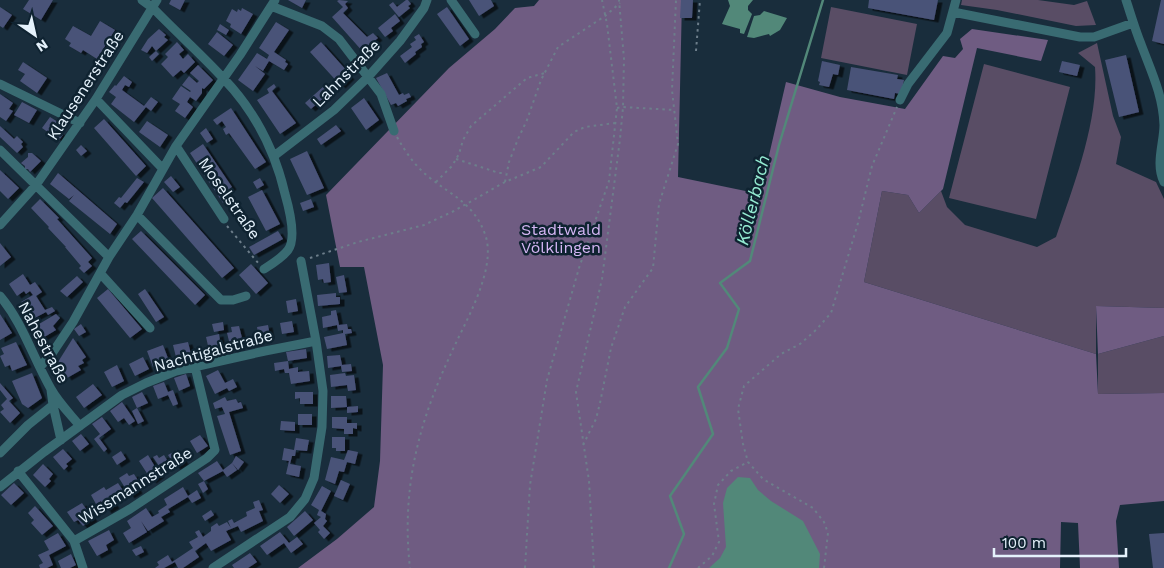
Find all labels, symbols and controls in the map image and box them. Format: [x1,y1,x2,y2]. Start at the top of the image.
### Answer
north arrow [10,10,60,60]
street label: Klausenerstraße [43,27,128,144]
text: N [33,36,51,55]
street label: Lahnstraße [309,36,384,111]
water label: Köllerbach [731,153,774,247]
street label: Moselstraße [194,154,265,243]
park label: Stadtwald Völklingen [521,220,601,257]
street label: Nahestraße [14,298,73,386]
street label: Nachtigalstraße [152,325,275,376]
street label: Wissmannstraße [75,443,196,528]
scale bar [994,526,1126,558]
text: 100 m [1002,534,1046,552]

